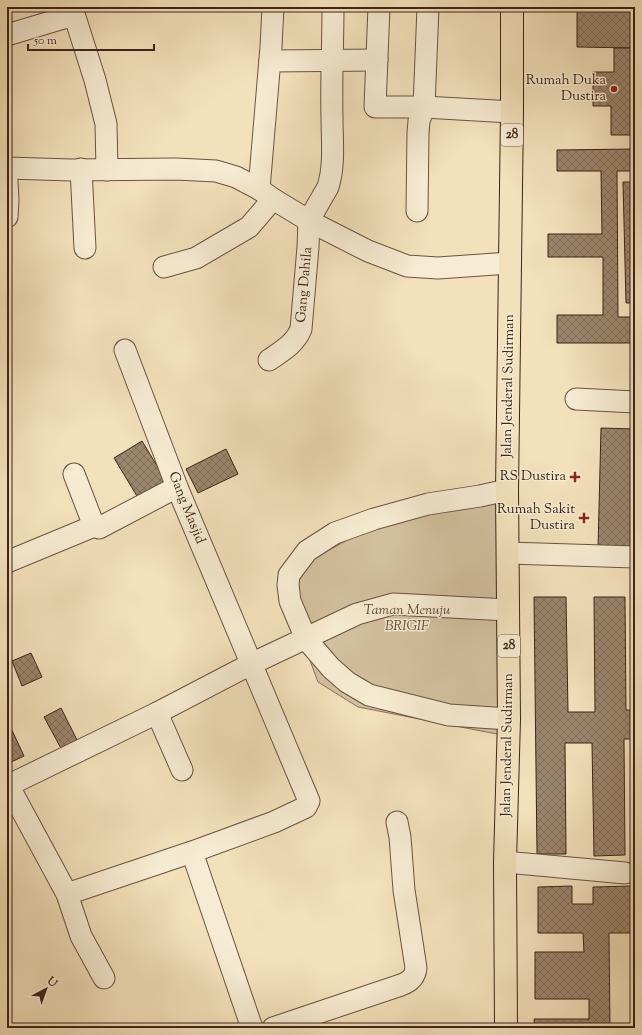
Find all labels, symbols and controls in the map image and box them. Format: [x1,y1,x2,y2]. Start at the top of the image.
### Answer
scale bar [28,26,154,52]
text: 50 m [33,32,57,50]
place label: Rumah Duka Dustira [526,71,607,107]
marker: Rumah Duka Dustira [609,84,619,94]
road number: 28 [501,124,523,146]
street label: Gang Dahila [292,246,318,324]
street label: Jalan Jenderal Sudirman [498,314,520,459]
place label: RS Dustira [500,467,567,487]
street label: Gang Masjid [162,469,210,547]
marker: RS Dustira [569,471,581,483]
place label: Rumah Sakit Dustira [497,500,576,536]
marker: Rumah Sakit Dustira [578,512,590,524]
park label: Taman Menuju BRIGIF [364,601,451,637]
road number: 28 [498,635,520,657]
street label: Jalan Jenderal Sudirman [497,673,519,818]
north arrow [26,969,66,1009]
text: U [43,973,61,991]

